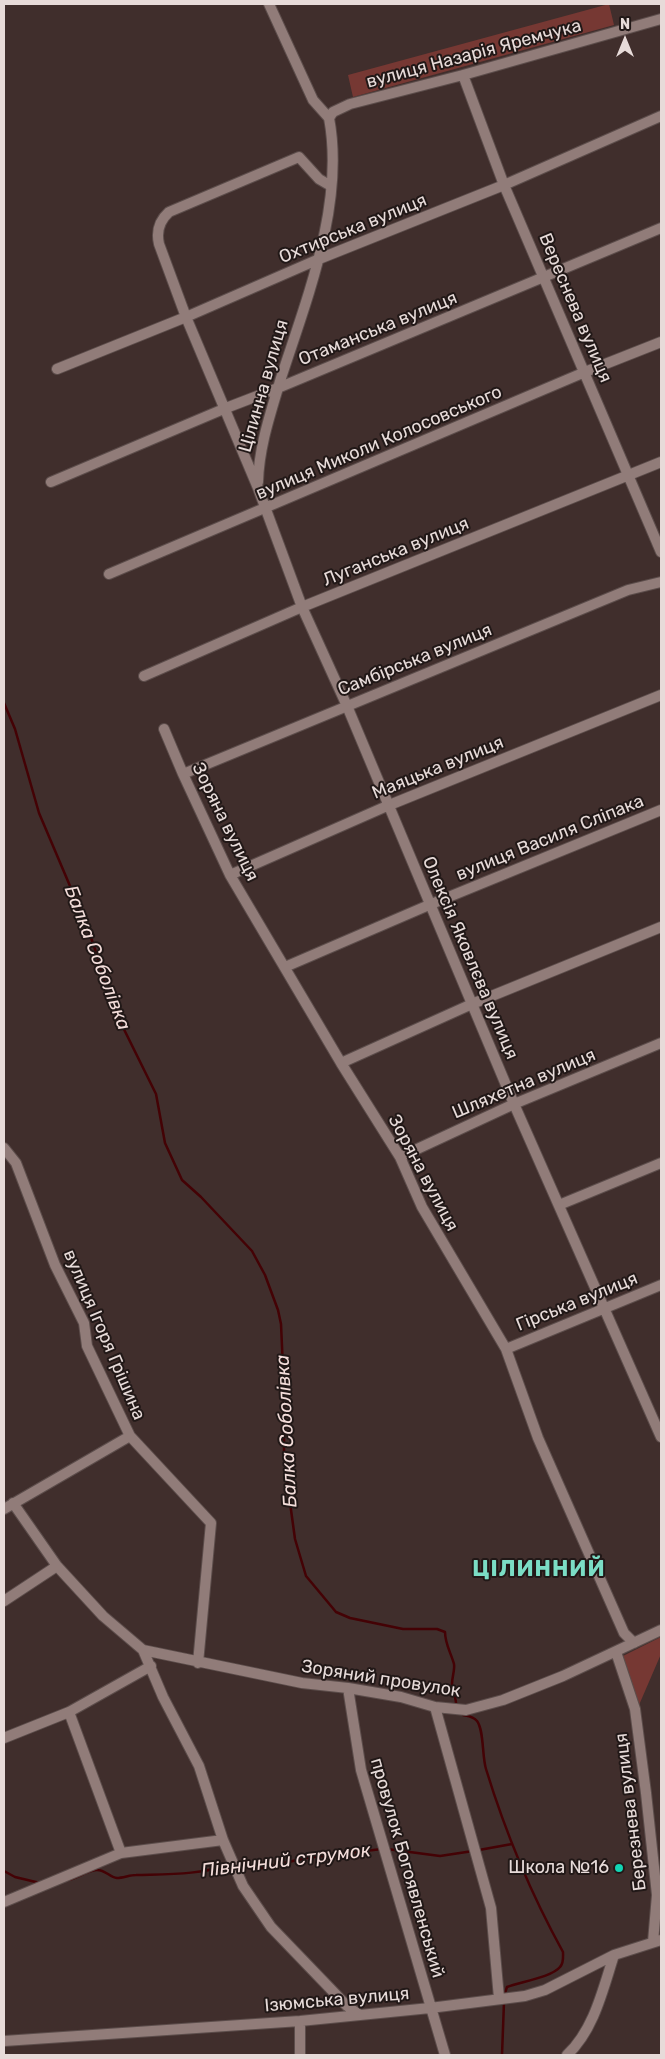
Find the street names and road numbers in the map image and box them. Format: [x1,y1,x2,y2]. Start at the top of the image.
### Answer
street label: вулиця Назарія Яремчука [364,15,584,93]
street label: Охтирська вулиця [276,189,430,269]
street label: Вереснева вулиця [534,230,616,386]
street label: Отаманська вулиця [296,287,460,371]
street label: Цілинна вулиця [235,317,293,455]
street label: вулиця Миколи Колосовського [253,381,505,505]
street label: Луганська вулиця [320,513,472,591]
street label: Самбірська вулиця [335,619,495,701]
street label: Маяцька вулиця [369,732,507,804]
street label: Зоряна вулиця [187,759,263,885]
street label: вулиця Василя Сліпака [453,790,647,886]
street label: Олексія Яковлєва вулиця [417,853,523,1063]
street label: Шляхетна вулиця [449,1044,599,1124]
street label: Зоряна вулиця [383,1111,463,1235]
street label: вулиця Ігоря Грішина [58,1247,150,1423]
street label: Гірська вулиця [513,1268,641,1336]
street label: Зоряний провулок [300,1656,462,1702]
street label: Березнева вулиця [611,1732,651,1892]
street label: провулок Богоявленський [365,1756,449,1980]
street label: Ізюмська вулиця [264,1983,410,2017]

